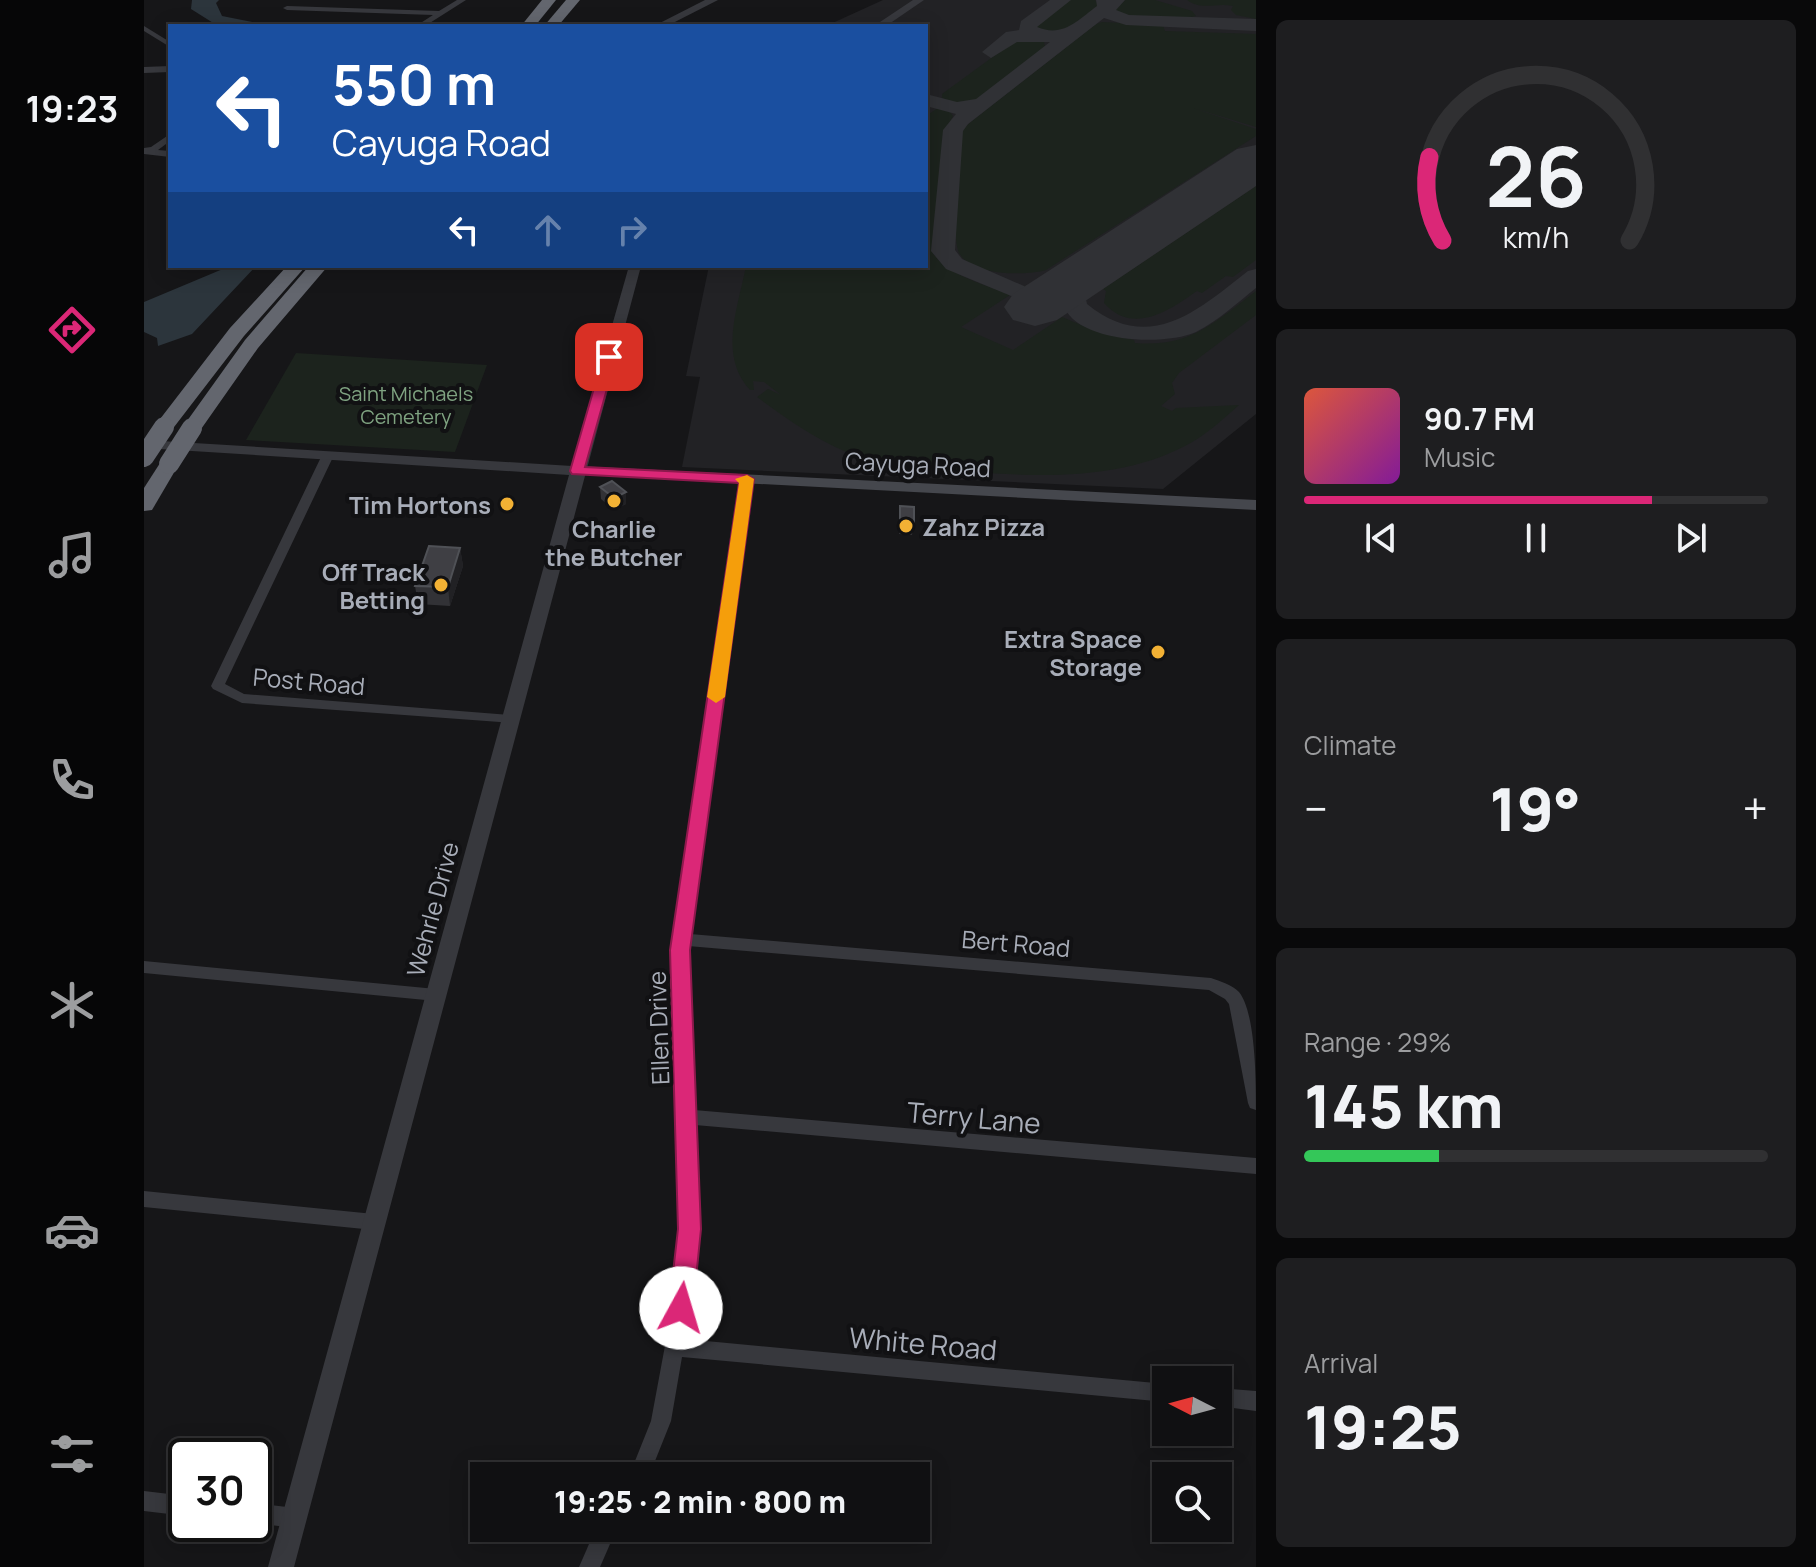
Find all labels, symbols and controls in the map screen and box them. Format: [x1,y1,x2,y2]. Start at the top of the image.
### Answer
text: 550 m [332,45,496,122]
icon: left [200,56,304,160]
text: 19:23 [26,84,118,133]
text: 26 [1485,117,1587,231]
text: Cayuga Road [332,118,551,167]
icon: left [442,208,486,252]
icon: ahead [526,208,570,252]
icon: right [610,208,654,252]
text: km/h [1503,218,1569,257]
icon: directions [44,302,100,358]
pin [575,323,643,391]
icon: arrive [587,335,631,379]
park label: Saint Michaels Cemetery [339,380,473,430]
text: 90.7 FM [1424,398,1535,439]
text: Music [1424,439,1495,475]
street label: Cayuga Road [844,444,992,484]
place label: Tim Hortons [349,488,491,521]
marker: Charlie the Butcher [605,492,623,510]
marker: Tim Hortons [498,495,516,513]
place label: Zahz Pizza [922,510,1045,543]
place label: Charlie the Butcher [545,512,683,573]
icon: previous [1359,516,1403,560]
icon: pause [1514,516,1558,560]
icon: next [1669,516,1713,560]
marker: Zahz Pizza [897,517,915,535]
icon: music [44,527,100,583]
place label: Off Track Betting [322,555,426,616]
marker: Off Track Betting [432,576,450,594]
place label: Extra Space Storage [1004,622,1142,683]
marker: Extra Space Storage [1149,643,1167,661]
street label: Post Road [252,660,366,702]
text: Climate [1304,727,1396,763]
icon: phone [44,752,100,808]
text: 19° [1489,767,1581,849]
text: − [1304,778,1328,838]
text: + [1743,778,1768,838]
street label: Wehrle Drive [398,838,466,980]
street label: Bert Road [960,922,1072,964]
street label: Ellen Drive [640,971,676,1085]
icon: climate [44,977,100,1033]
text: Range · 29% [1304,1024,1452,1060]
text: 145 km [1304,1064,1504,1146]
street label: Terry Lane [906,1092,1042,1142]
icon: car [44,1202,100,1258]
position arrow [639,1266,723,1350]
street label: White Road [847,1318,999,1368]
text: Arrival [1304,1345,1378,1381]
north arrow [1152,1366,1232,1446]
map controls [1152,1366,1232,1542]
text: 19:25 [1304,1385,1462,1467]
icon: filters [44,1426,100,1482]
speed limit sign: 30 [168,1438,272,1542]
button: search [1152,1462,1232,1542]
text: 19:25 · 2 min · 800 m [554,1481,846,1522]

